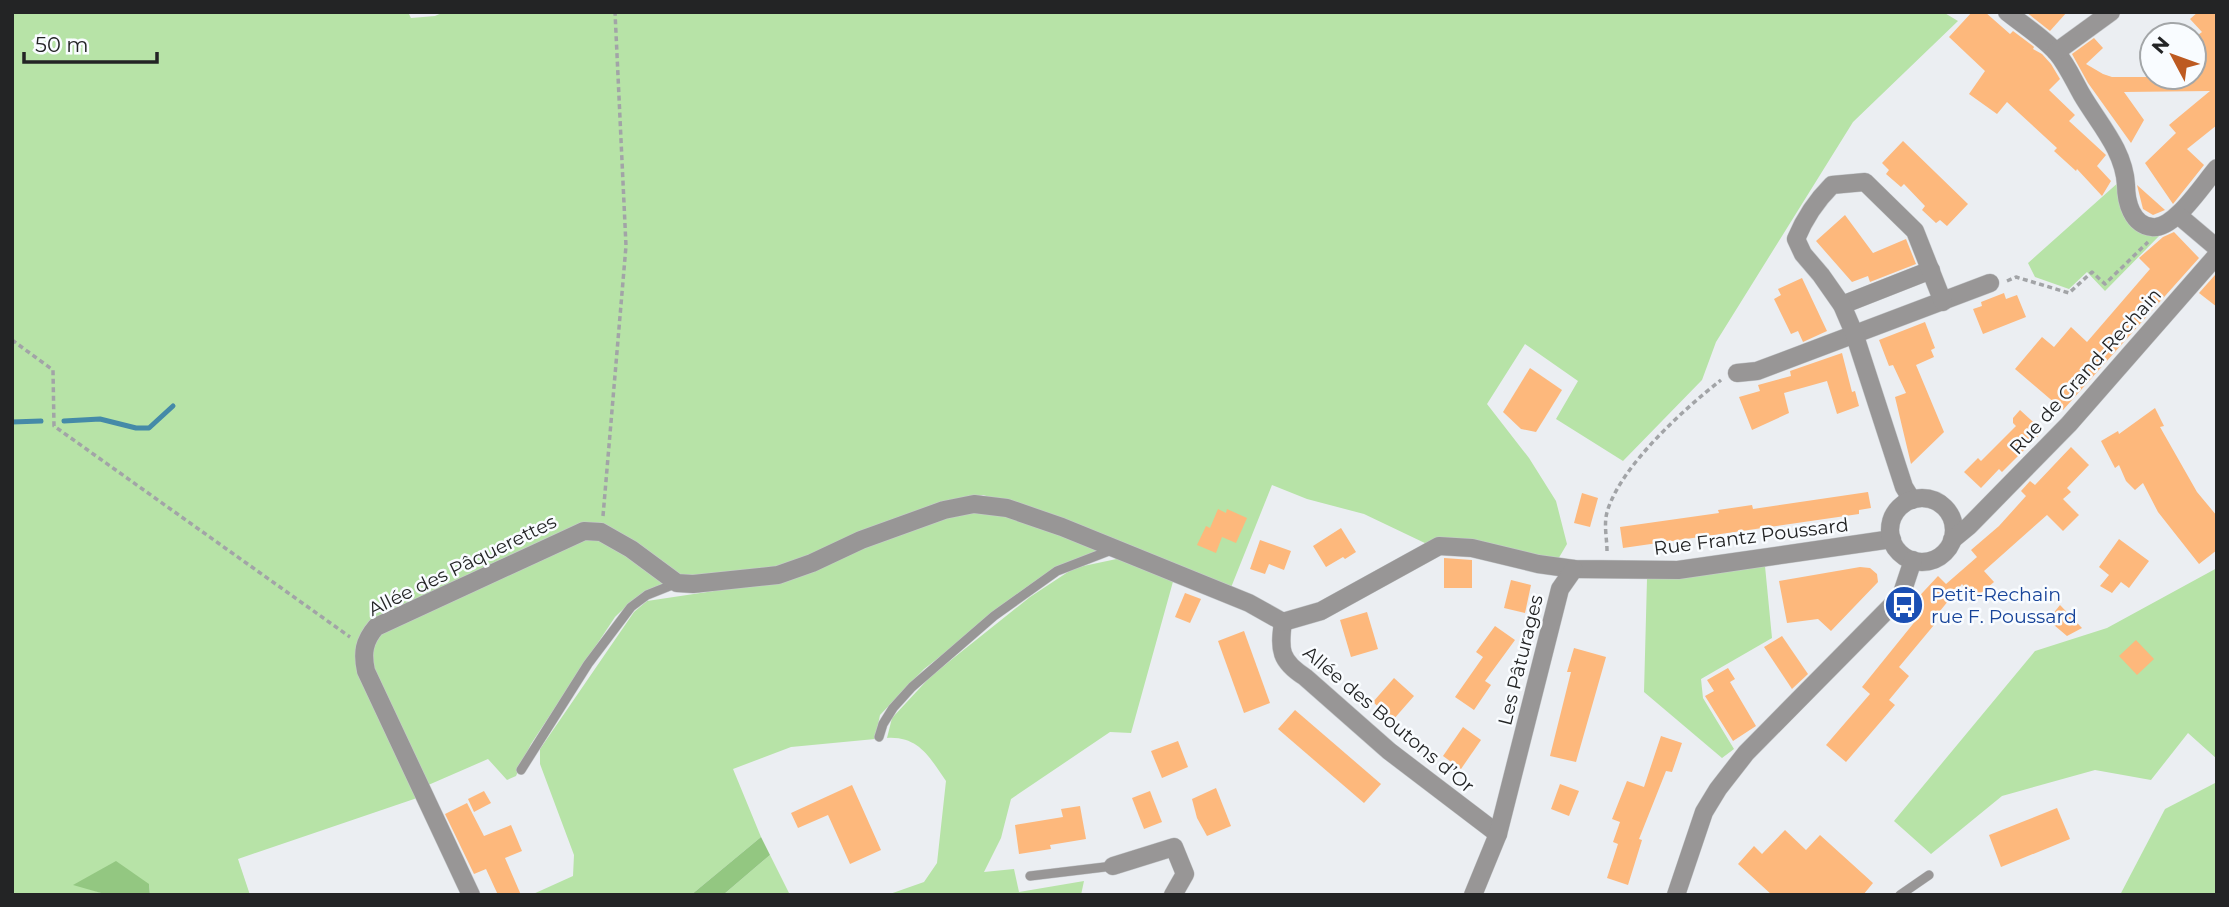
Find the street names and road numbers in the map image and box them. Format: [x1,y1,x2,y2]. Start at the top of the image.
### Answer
street label: Rue de Grand-Rechain [2005,283,2166,459]
street label: Allée des Pâquerettes [364,510,560,621]
street label: Rue Frantz Poussard [1652,513,1850,560]
street label: Les Pâturages [1493,593,1548,728]
street label: Allée des Boutons d’Or [1298,641,1479,798]

